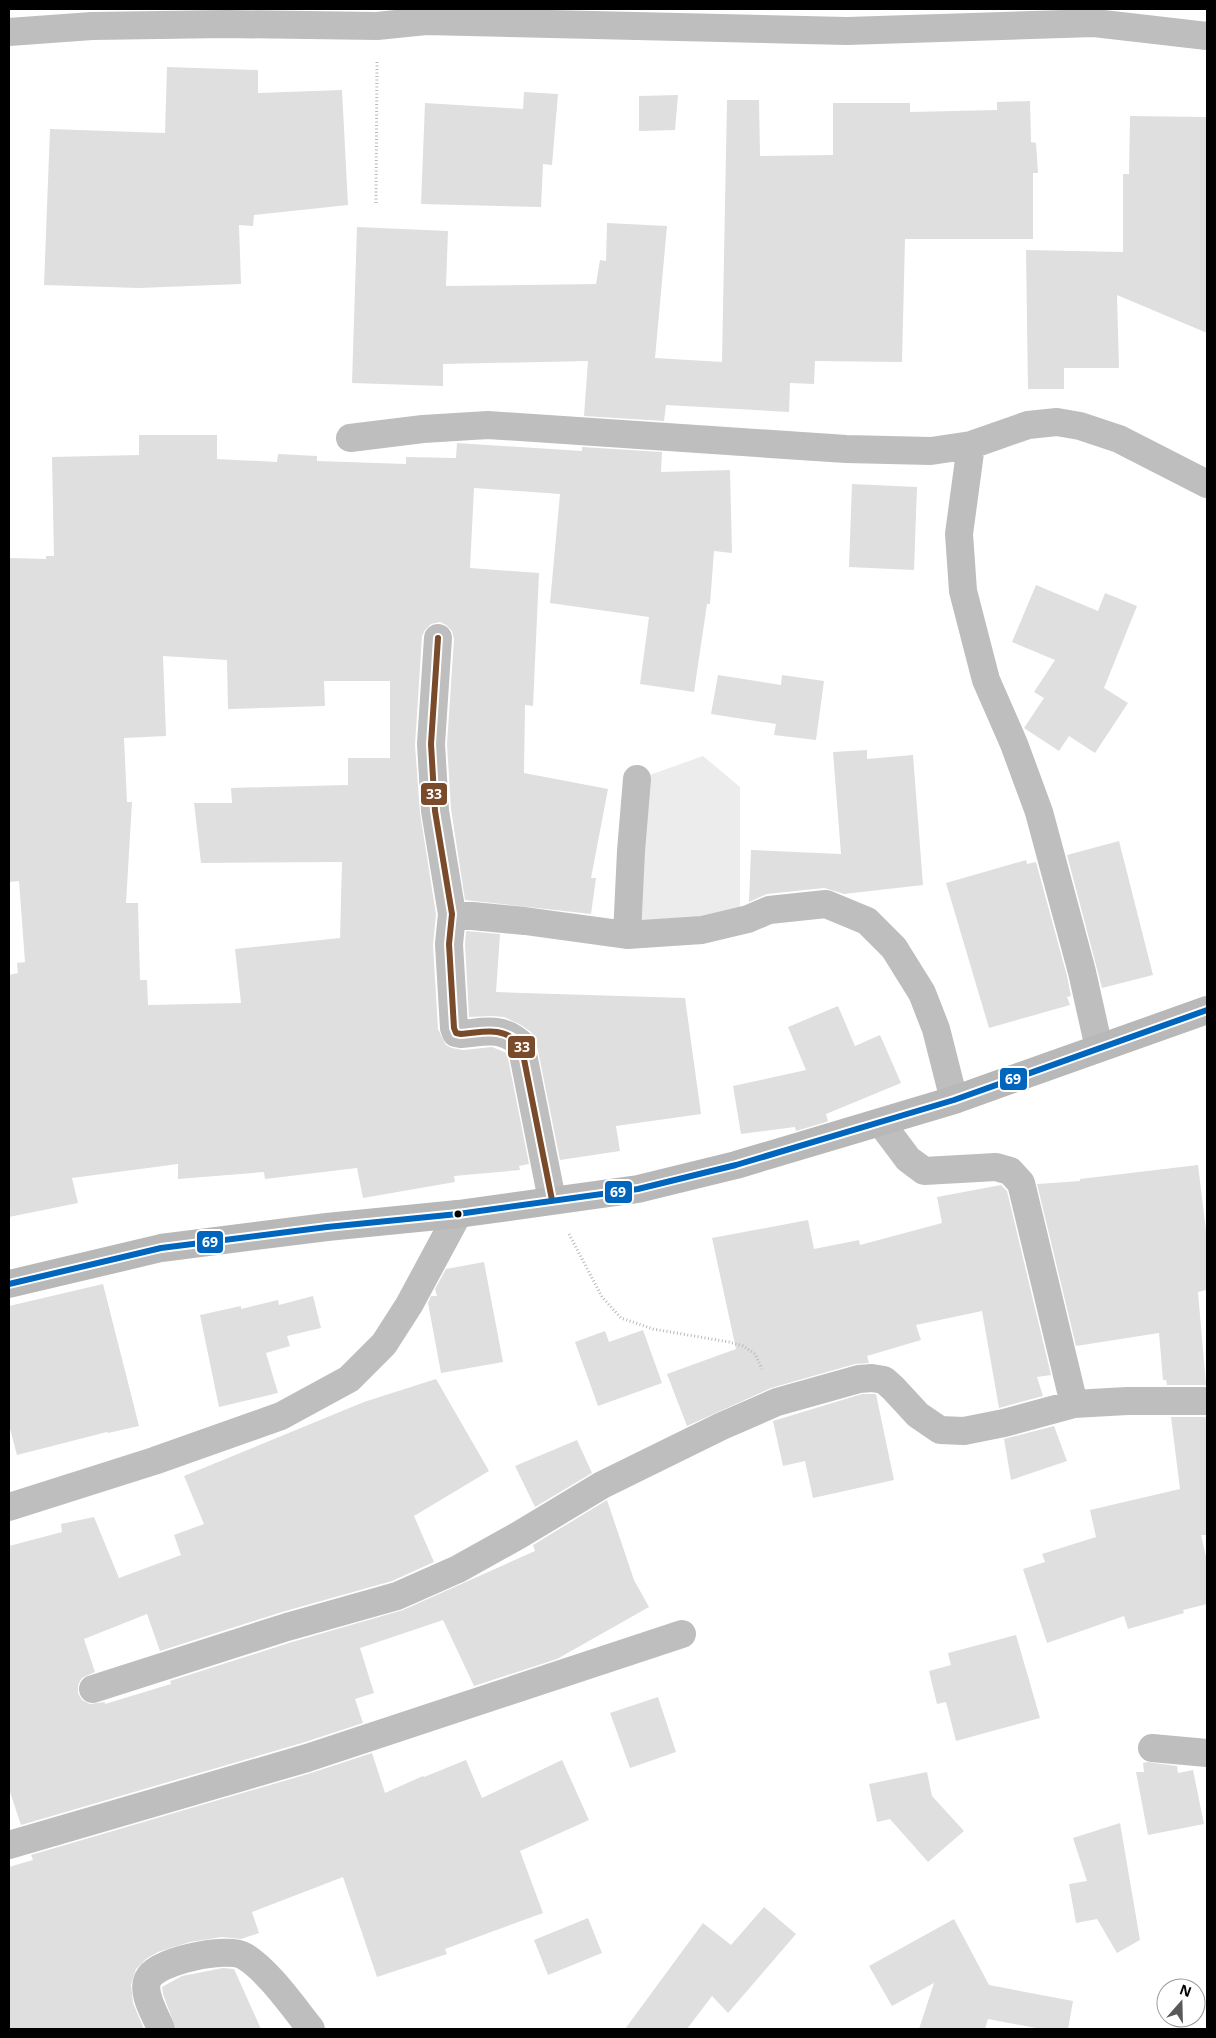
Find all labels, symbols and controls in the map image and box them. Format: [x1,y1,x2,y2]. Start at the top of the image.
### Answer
line badge: 33 [420,782,448,806]
text: 33 [426,784,442,803]
line badge: 33 [507,1035,536,1059]
text: 33 [514,1037,530,1056]
line badge: 69 [999,1067,1028,1091]
text: 69 [1005,1069,1021,1088]
line badge: 69 [604,1180,633,1204]
text: 69 [610,1182,626,1201]
unlabelled marker [453,1209,463,1219]
line badge: 69 [196,1230,224,1254]
text: 69 [202,1232,218,1251]
north arrow [1156,1978,1206,2028]
text: N [1177,1979,1194,2001]

